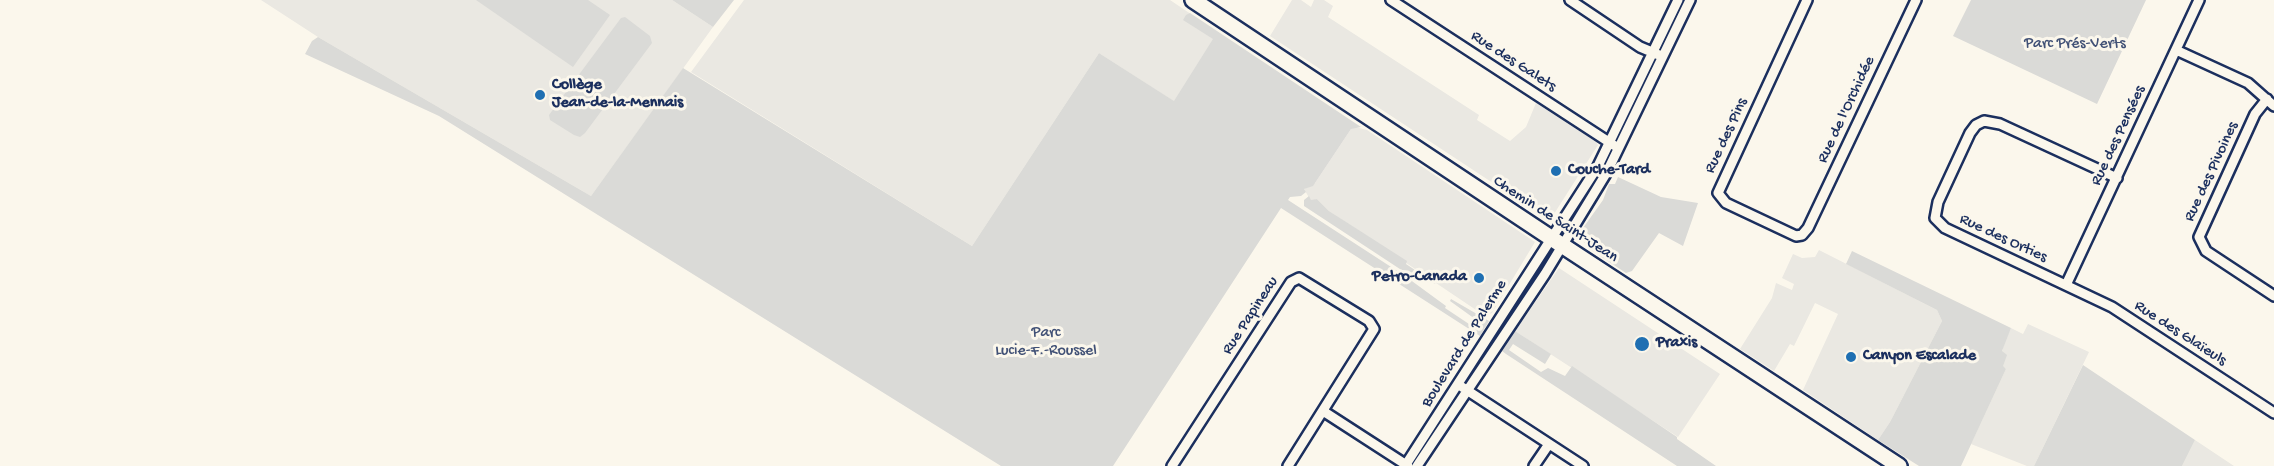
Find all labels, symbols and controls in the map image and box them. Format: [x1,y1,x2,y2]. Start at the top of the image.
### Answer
street label: Rue des Galets [1466,27,1560,97]
park label: Parc Prés-Verts [2024,35,2126,55]
street label: Rue de l'Orchidée [1814,54,1880,166]
place label: Collège Jean-de-la-Mennais [552,76,683,114]
street label: Rue des Pensées [2087,83,2151,189]
marker: Collège Jean-de-la-Mennais [533,88,547,102]
street label: Rue des Pins [1701,95,1753,177]
street label: Rue des Pivoines [2180,119,2244,225]
place label: Couche-Tard [1568,161,1650,181]
marker: Couche-Tard [1549,164,1563,178]
street label: Chemin de Saint-Jean [1489,172,1621,268]
street label: Rue des Orties [1956,210,2050,268]
place label: Petro-Canada [1372,268,1467,288]
marker: Petro-Canada [1472,271,1486,285]
street label: Rue Papineau [1219,273,1283,359]
street label: Boulevard de Palerme [1418,277,1512,411]
street label: Rue des Glaïeuls [2130,297,2230,371]
park label: Parc Lucie-F.-Roussel [995,324,1097,362]
place label: Praxis [1656,334,1697,354]
marker: Praxis [1633,335,1651,353]
place label: Canyon Escalade [1863,347,1976,367]
marker: Canyon Escalade [1844,350,1858,364]

